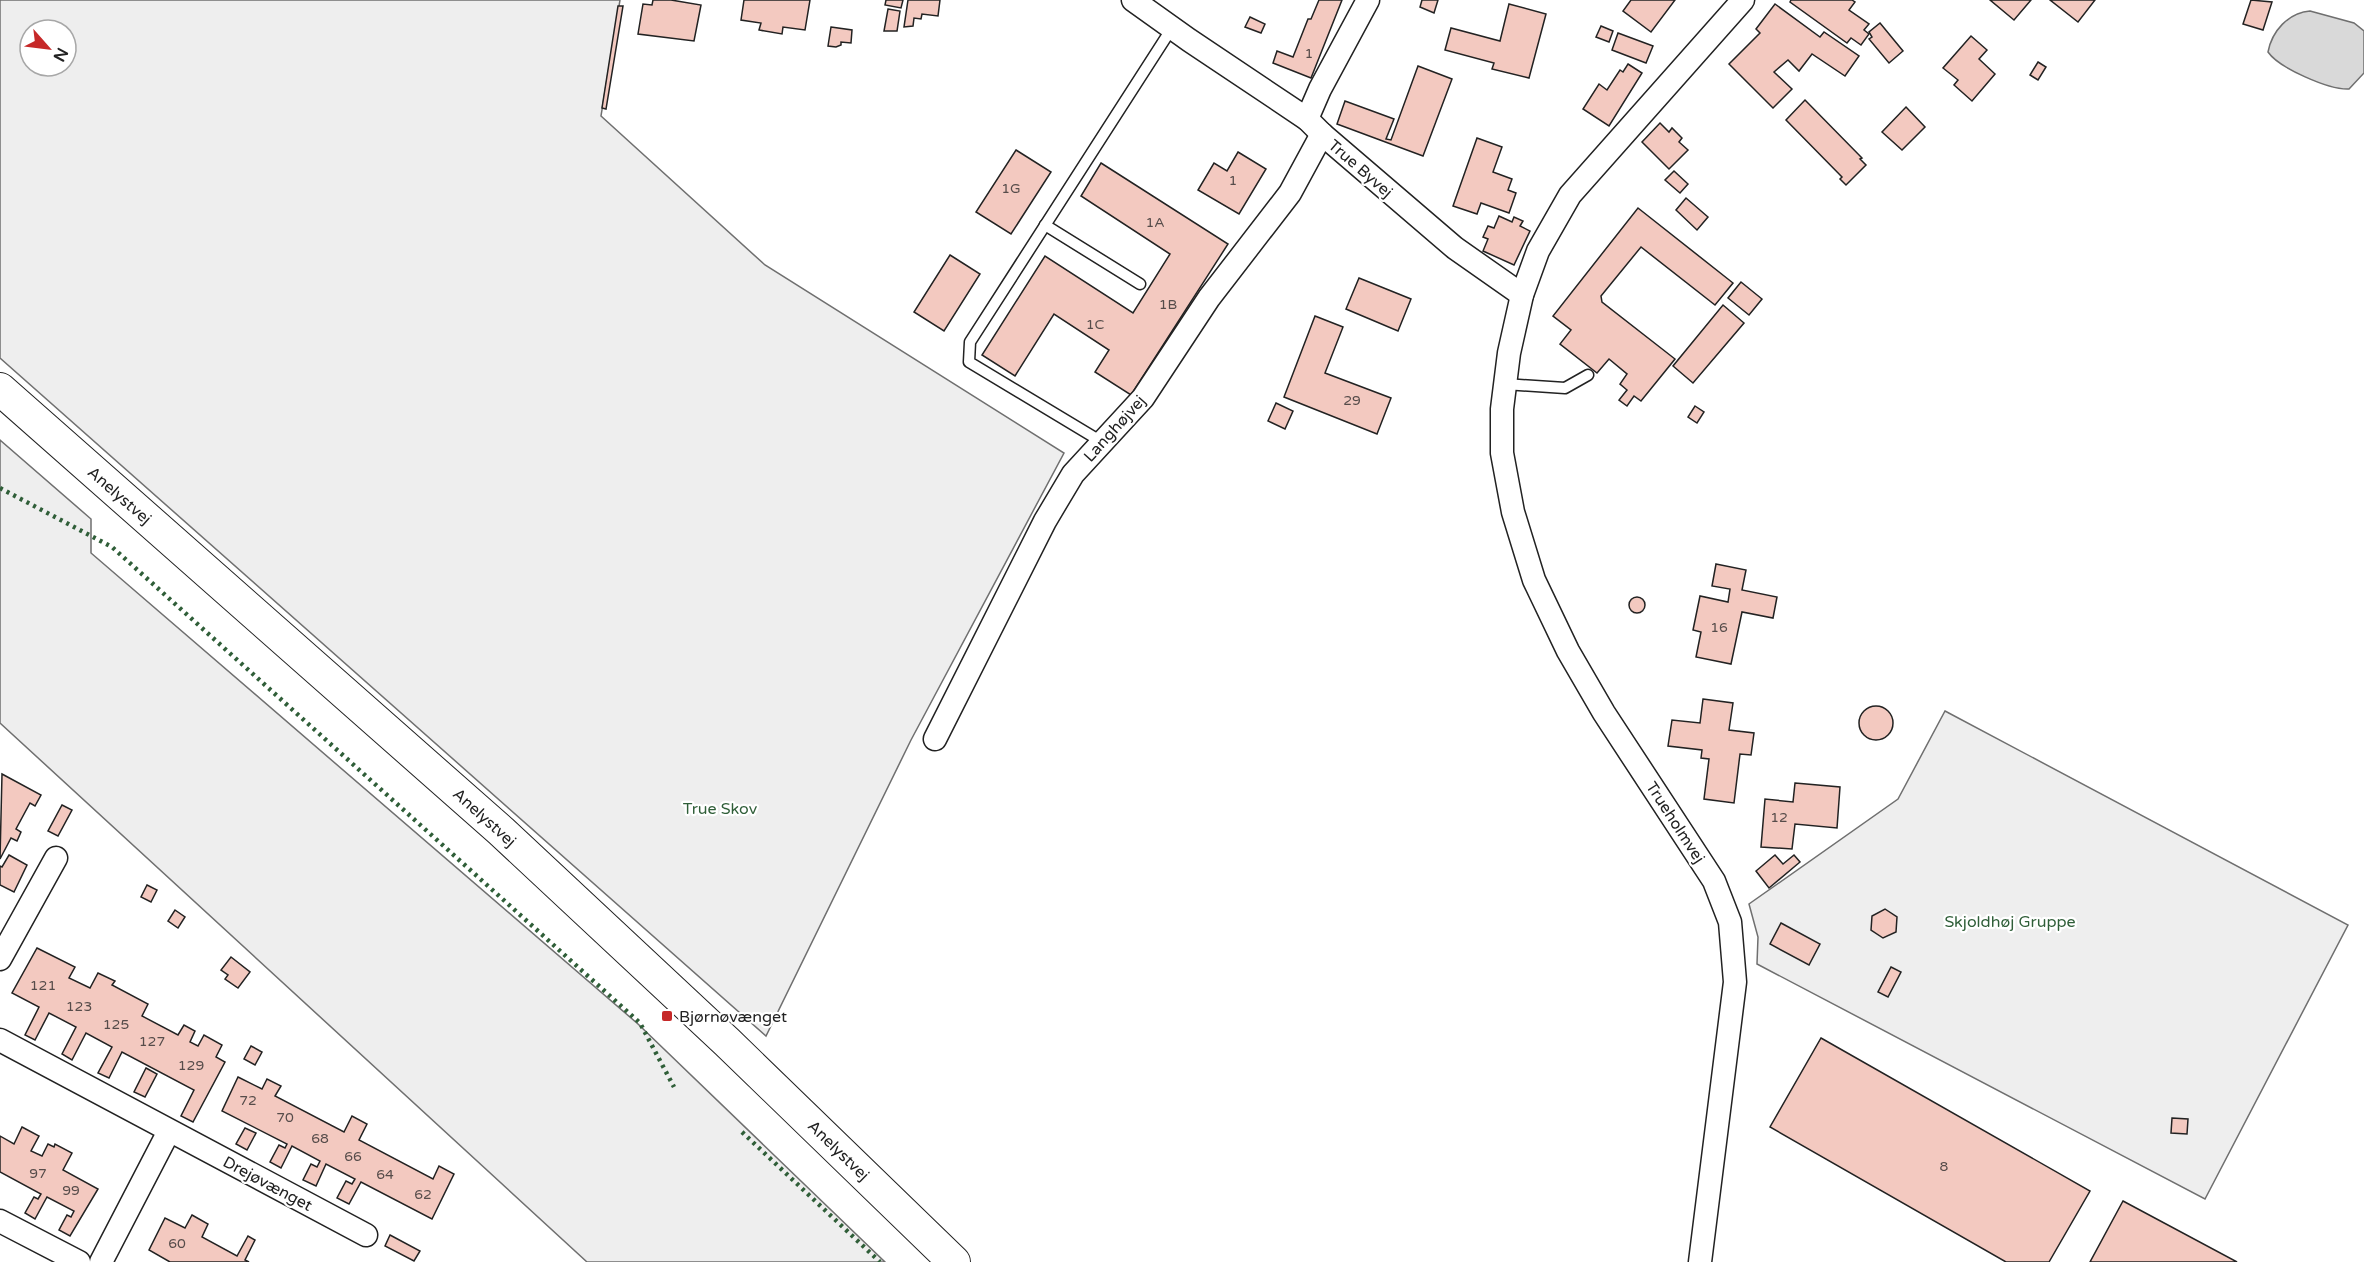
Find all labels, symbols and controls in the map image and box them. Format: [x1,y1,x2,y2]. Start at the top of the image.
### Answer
north arrow [18,18,78,78]
text: N [49,44,72,65]
house number: 1 [1305,45,1313,62]
street label: True Byvej [1324,135,1397,202]
house number: 1 [1229,172,1237,189]
house number: 1G [1001,180,1021,197]
house number: 1A [1145,214,1165,231]
house number: 1B [1159,296,1177,313]
house number: 1C [1086,316,1105,333]
street label: Langhøjvej [1080,391,1150,466]
house number: 29 [1343,392,1361,409]
street label: Anelystvej [83,463,155,529]
house number: 16 [1710,619,1728,636]
street label: Trueholmvej [1641,778,1709,867]
street label: Anelystvej [449,784,520,851]
park label: True Skov [683,799,758,819]
house number: 12 [1770,809,1788,826]
park label: Skjoldhøj Gruppe [1944,912,2076,932]
house number: 121 [30,977,56,994]
house number: 123 [66,998,92,1015]
place label: Bjørnøvænget [679,1007,787,1027]
marker: Bjørnøvænget [660,1009,674,1023]
house number: 125 [103,1016,129,1033]
house number: 127 [139,1033,165,1050]
house number: 129 [178,1057,204,1074]
house number: 72 [239,1092,257,1109]
house number: 70 [276,1109,294,1126]
street label: Anelystvej [803,1116,873,1185]
house number: 68 [311,1130,329,1147]
house number: 66 [344,1148,362,1165]
street label: Drejøvænget [219,1152,316,1216]
house number: 8 [1940,1158,1949,1175]
house number: 97 [29,1165,47,1182]
house number: 64 [376,1166,394,1183]
house number: 99 [62,1182,80,1199]
house number: 62 [414,1186,432,1203]
house number: 60 [168,1235,186,1252]

